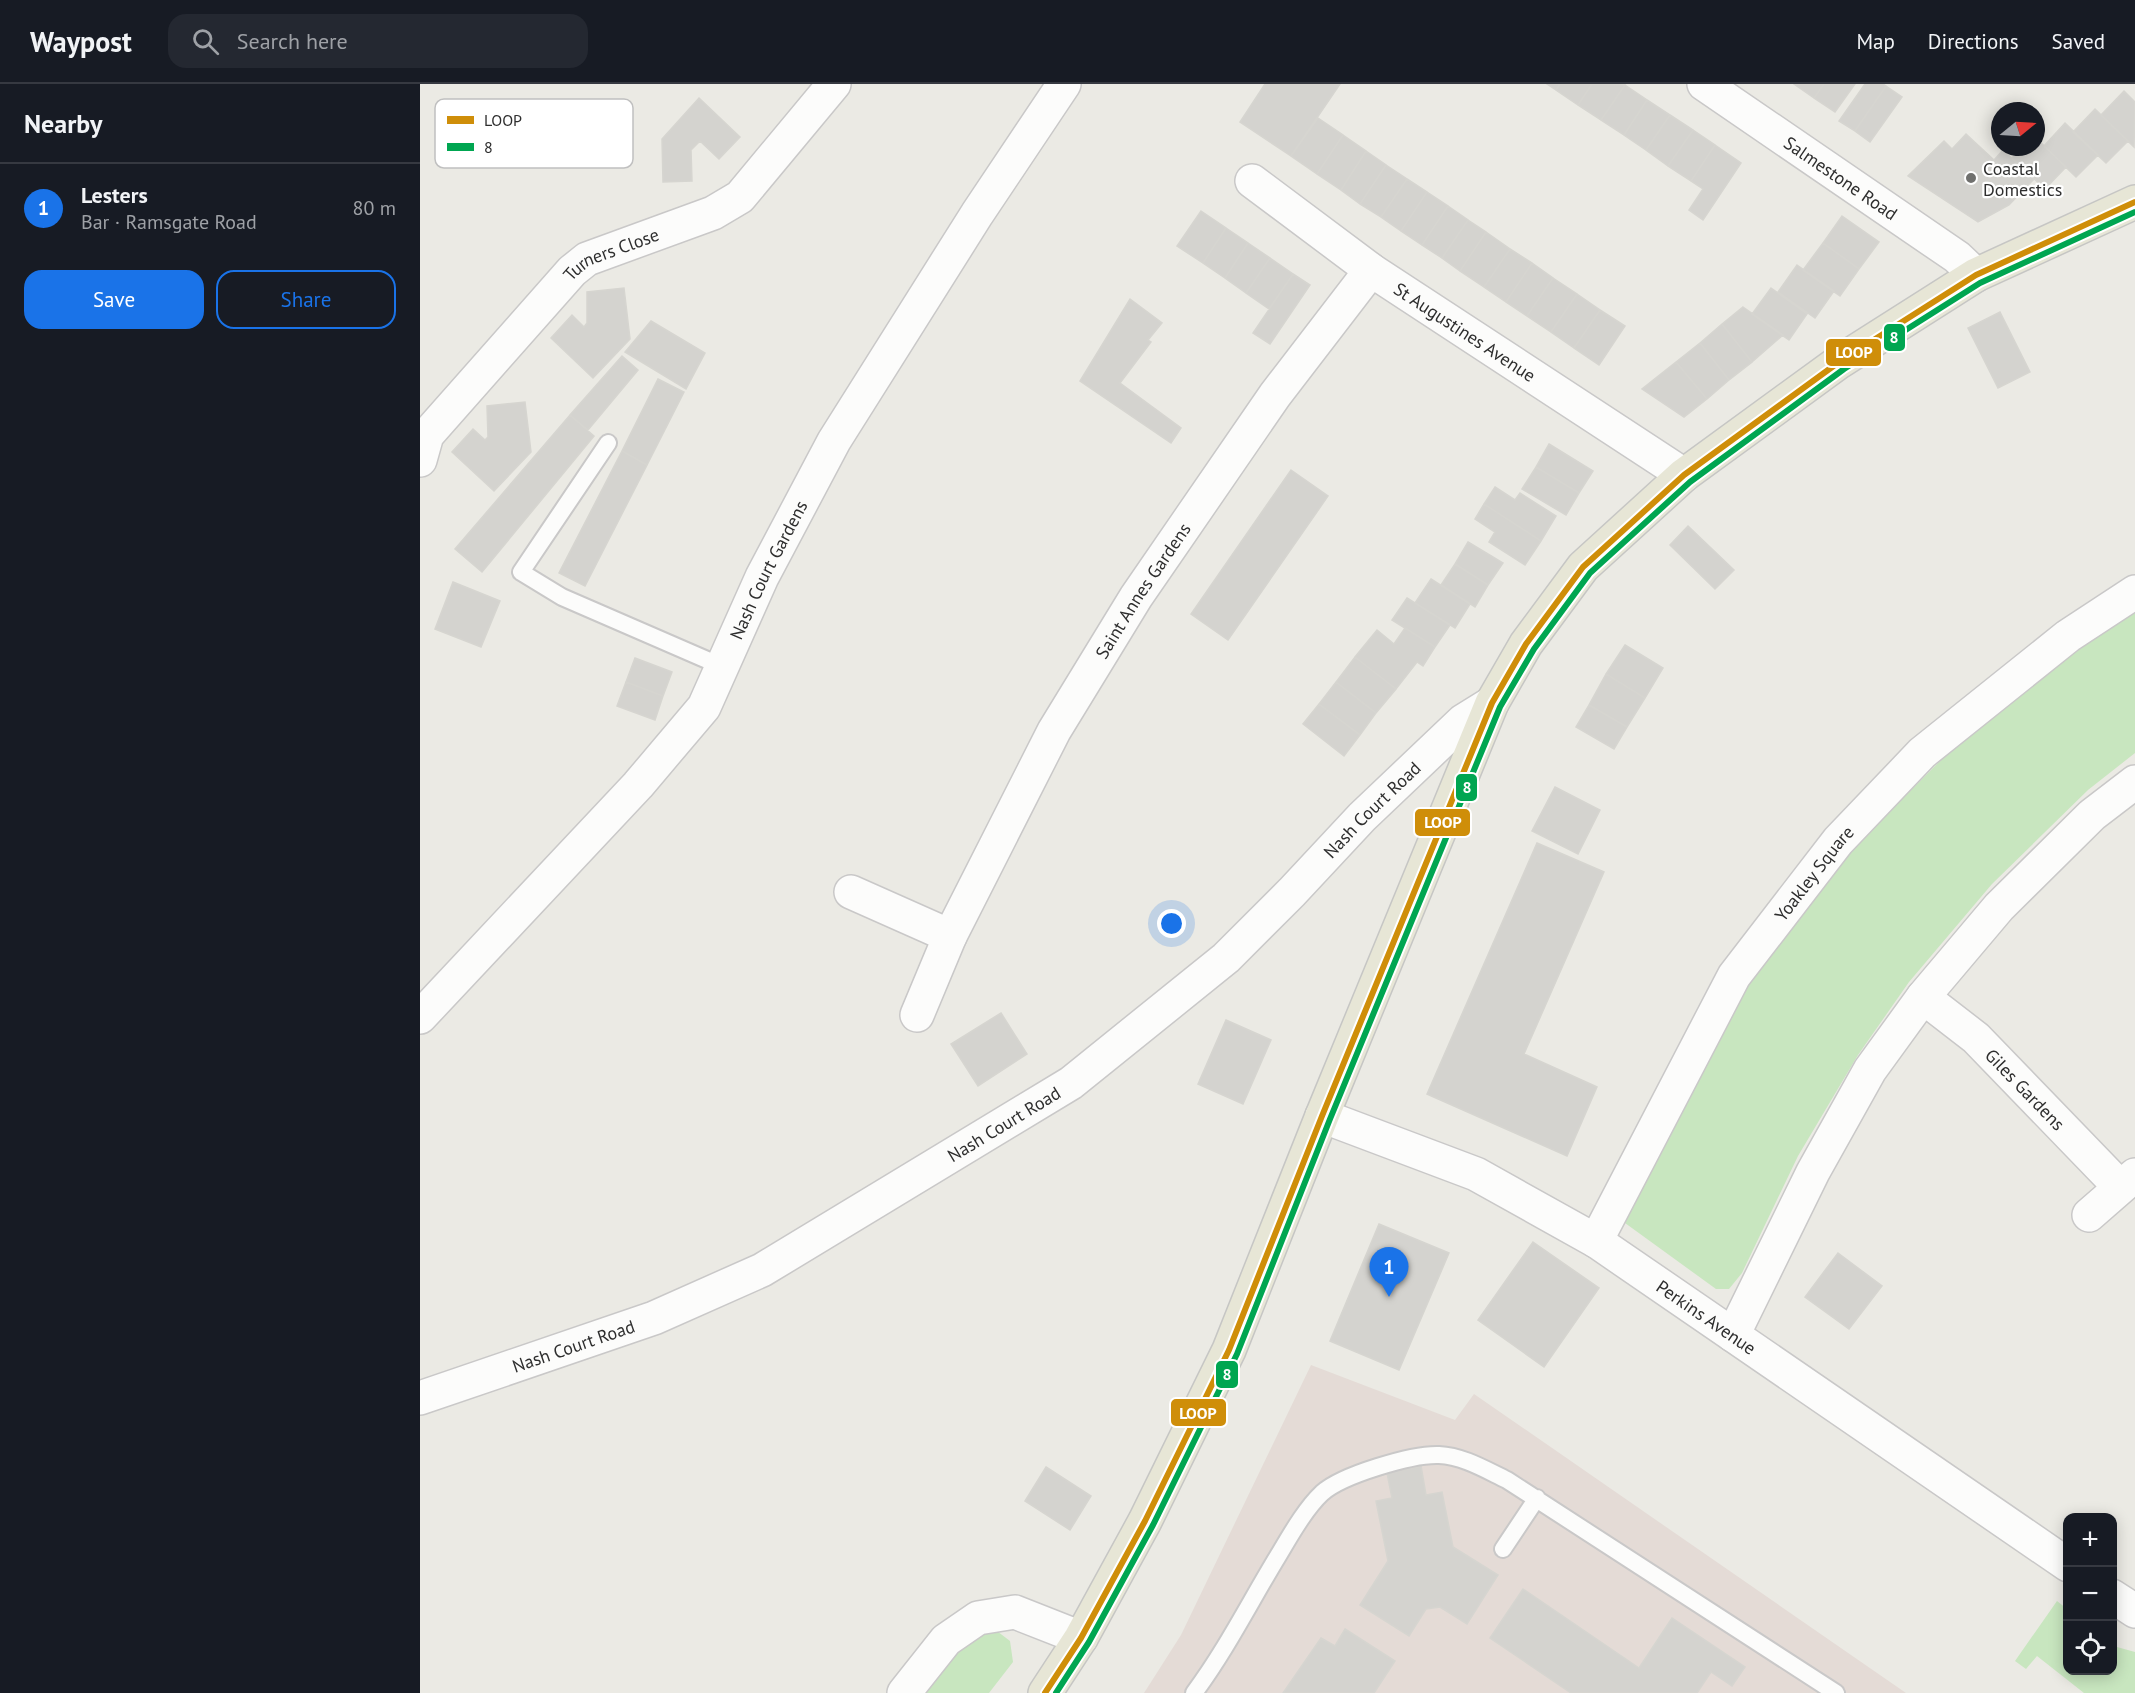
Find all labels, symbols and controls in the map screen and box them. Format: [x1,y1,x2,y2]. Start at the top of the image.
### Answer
search box [168,14,588,68]
text: Waypost [30,23,132,60]
icon: search [189,25,222,58]
text: Search here [237,27,348,55]
text: Map [1856,28,1895,55]
text: Directions [1928,28,2019,55]
text: Saved [2052,28,2105,55]
legend [435,99,633,168]
north arrow [1991,102,2045,156]
text: Nearby [24,107,102,140]
text: LOOP [484,110,522,130]
street label: Salmestone Road [1780,131,1902,225]
text: 8 [484,137,493,157]
place label: Coastal Domestics [1983,157,2062,201]
marker: Coastal Domestics [1964,171,1978,185]
text: Lesters [81,181,148,209]
text: 1 [38,195,49,221]
text: 80 m [353,195,396,221]
text: Bar · Ramsgate Road [81,209,257,235]
street label: Turners Close [558,222,662,285]
button: Save [24,270,204,329]
button: Share [216,270,396,329]
street label: St Augustines Avenue [1390,277,1540,386]
line badge: 8 [1883,323,1906,352]
text: 8 [1889,327,1899,347]
line badge: LOOP [1825,338,1882,367]
text: LOOP [1835,342,1873,362]
street label: Nash Court Gardens [724,496,812,643]
street label: Saint Annes Gardens [1090,518,1195,663]
street label: Nash Court Road [1318,756,1425,863]
line badge: 8 [1455,773,1478,802]
text: 8 [1462,777,1472,797]
line badge: LOOP [1414,808,1471,837]
text: LOOP [1424,812,1462,832]
street label: Yoakley Square [1769,820,1858,926]
your location [1157,909,1186,938]
street label: Giles Gardens [1981,1043,2070,1135]
street label: Nash Court Road [943,1081,1064,1167]
pin: 1 [1370,1248,1408,1297]
street label: Perkins Avenue [1652,1275,1761,1359]
street label: Nash Court Road [509,1314,638,1377]
line badge: 8 [1215,1360,1239,1389]
text: 8 [1222,1364,1232,1384]
line badge: LOOP [1170,1398,1227,1427]
text: LOOP [1179,1403,1217,1423]
map controls [2063,1513,2117,1675]
button: + [2063,1513,2117,1567]
button: − [2063,1567,2117,1621]
button: locate [2063,1621,2117,1675]

